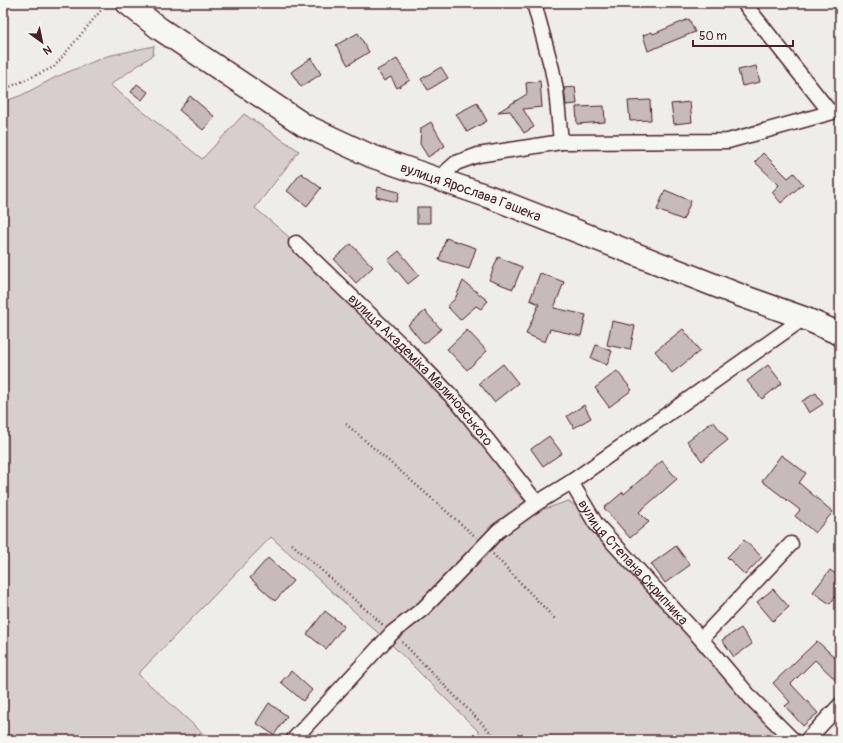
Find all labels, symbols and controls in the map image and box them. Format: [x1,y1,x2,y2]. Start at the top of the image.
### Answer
north arrow [22,22,62,62]
scale bar [693,22,793,48]
text: 50 m [699,29,727,44]
text: N [40,42,54,58]
street label: вулиця Ярослава Гашека [398,159,544,225]
street label: вулиця Академіка Малиновського [345,290,497,450]
street label: вулиця Степана Скрипника [574,497,692,629]

